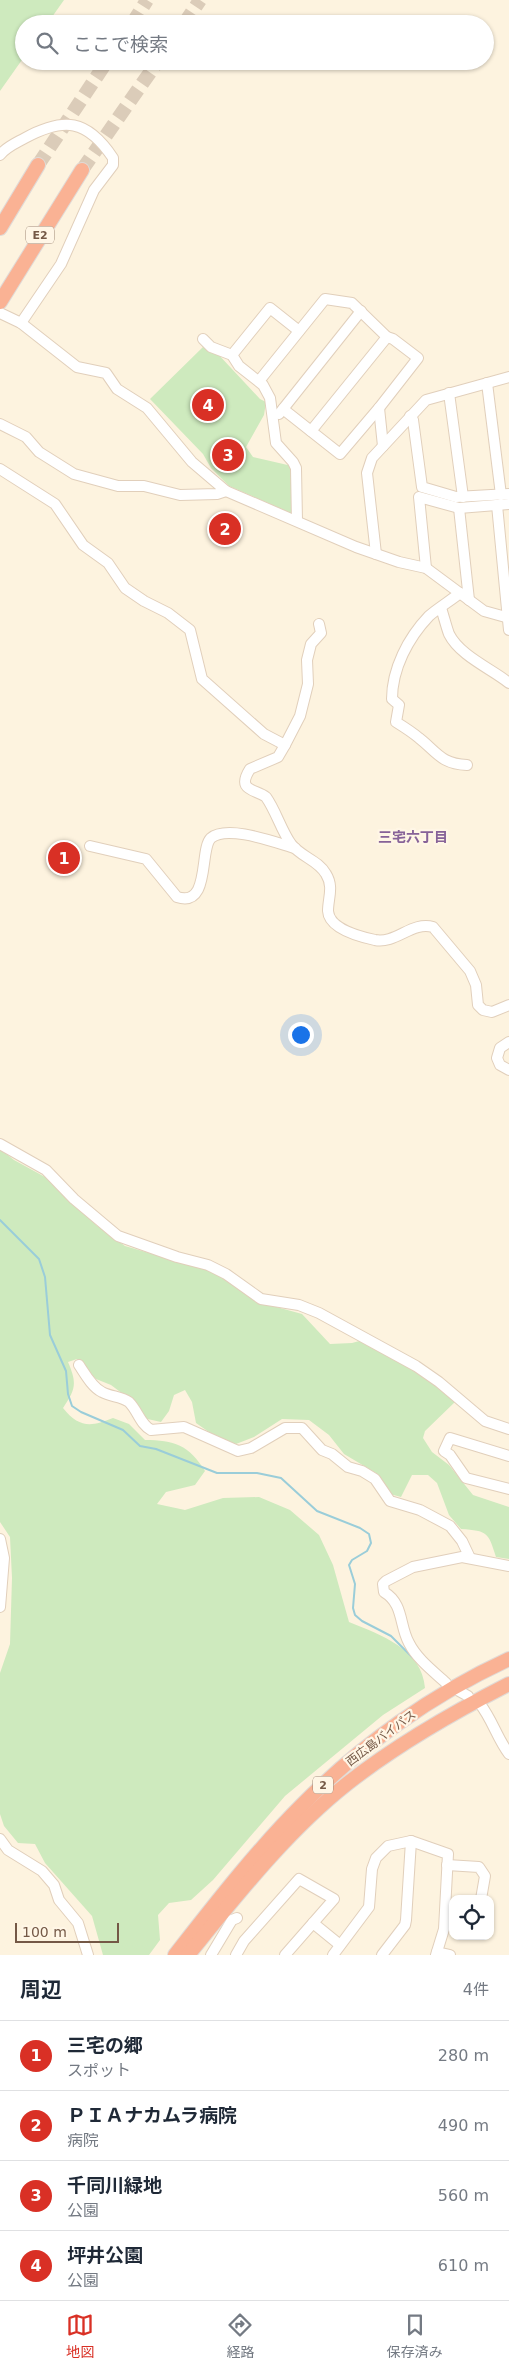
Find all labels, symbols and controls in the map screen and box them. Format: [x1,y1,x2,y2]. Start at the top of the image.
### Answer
search box [15,15,494,70]
icon: search [33,29,61,57]
text: ここで検索 [73,33,168,55]
road number: E2 [26,226,54,244]
pin: 4 [192,386,224,424]
pin: 3 [212,436,244,474]
pin: 2 [209,510,241,548]
district label: 三宅六丁目 [378,829,448,845]
pin: 1 [48,839,80,877]
your location [288,1022,314,1048]
street label: 西広島バイパス [343,1707,419,1769]
road number: 2 [313,1776,333,1794]
map controls [449,1895,494,1940]
button: locate [449,1895,494,1940]
scale bar [15,1920,119,1943]
text: 100 m [22,1924,67,1940]
text: 周辺 [20,1978,62,2002]
text: 4件 [463,1980,489,1999]
text: 三宅の郷 [67,2034,143,2056]
text: 1 [30,2046,42,2065]
text: 280 m [438,2046,489,2065]
text: スポット [67,2061,131,2080]
text: ＰＩＡナカムラ病院 [67,2104,237,2126]
text: 2 [30,2116,42,2135]
text: 490 m [438,2116,489,2135]
text: 病院 [67,2131,99,2150]
text: 千同川緑地 [67,2174,162,2196]
text: 3 [30,2186,42,2205]
text: 560 m [438,2186,489,2205]
text: 公園 [67,2201,99,2220]
text: 坪井公園 [67,2244,143,2266]
text: 4 [30,2256,42,2275]
text: 610 m [438,2256,489,2275]
text: 公園 [67,2271,99,2290]
tab: 地図 [66,2311,94,2361]
tab: 経路 [226,2311,254,2361]
tab: 保存済み [387,2311,443,2361]

